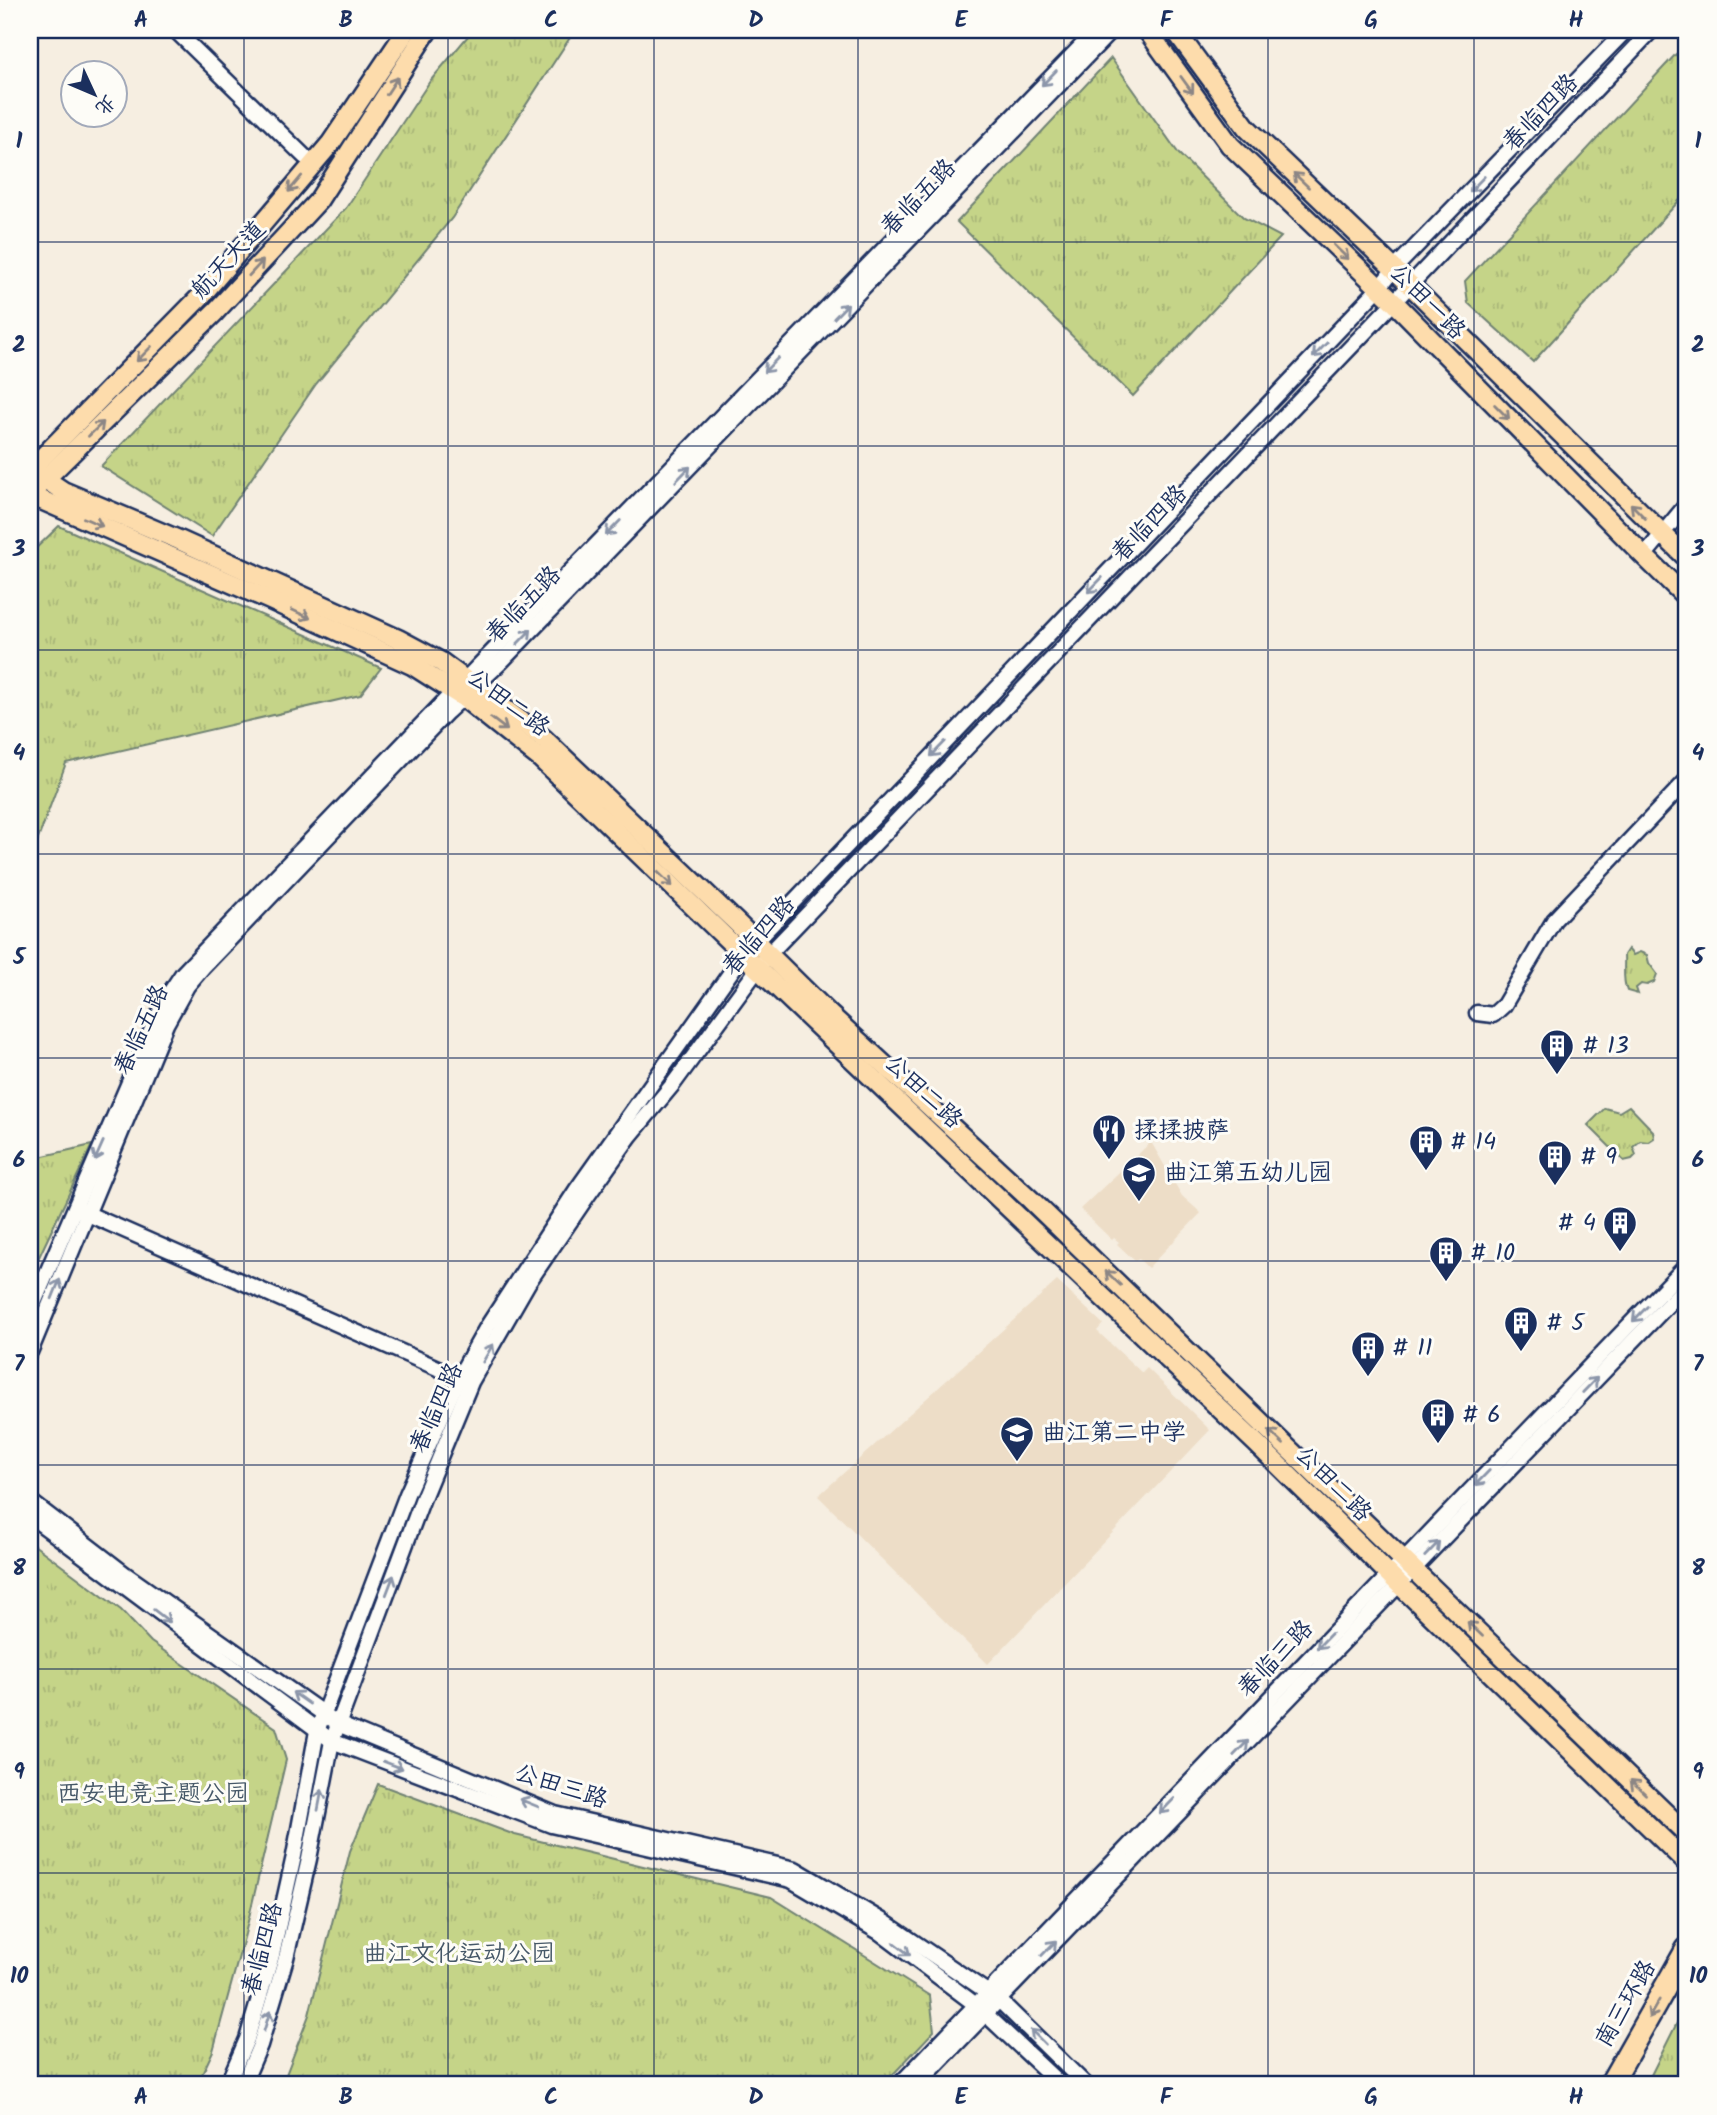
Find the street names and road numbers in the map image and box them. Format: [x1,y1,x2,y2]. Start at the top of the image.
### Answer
street label: 春临四路 [1494,65,1588,161]
street label: 春临五路 [872,150,966,246]
street label: 航天大道 [182,212,276,308]
street label: 公田一路 [1379,254,1475,350]
street label: 春临四路 [1103,476,1197,572]
street label: 春临五路 [477,557,571,653]
street label: 公田二路 [458,659,558,747]
street label: 春临四路 [713,887,805,985]
street label: 春临五路 [104,978,180,1082]
street label: 公田二路 [875,1045,971,1139]
street label: 春临四路 [400,1356,474,1460]
street label: 公田二路 [1285,1436,1381,1532]
street label: 春临三路 [1229,1611,1323,1707]
street label: 公田三路 [509,1754,613,1820]
street label: 春临四路 [232,1898,294,2000]
street label: 南三环路 [1585,1953,1667,2055]

